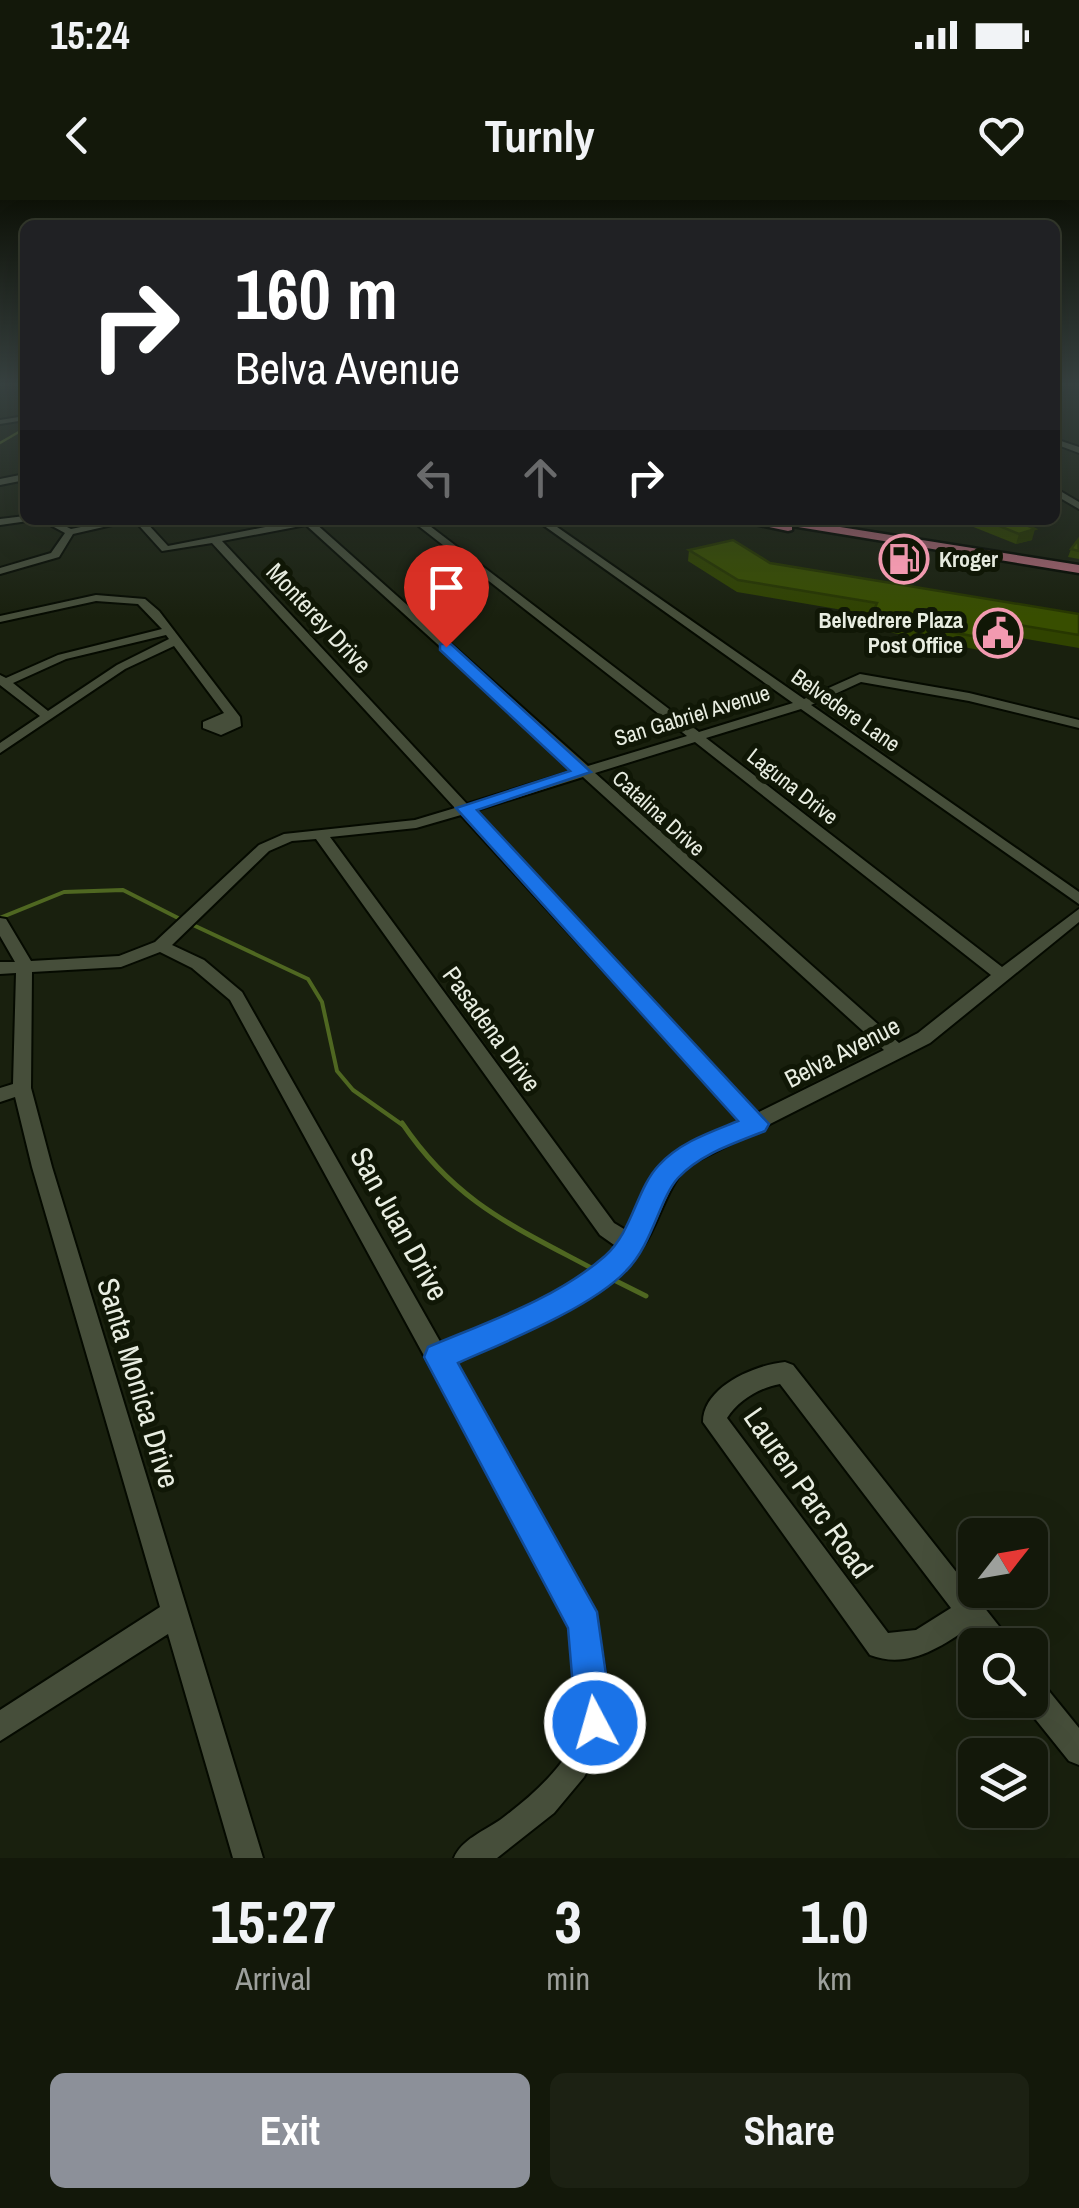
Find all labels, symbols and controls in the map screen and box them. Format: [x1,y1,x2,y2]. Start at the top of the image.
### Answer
text: 15:24 [50,10,130,61]
text: Turnly [484,105,595,166]
icon: back [50,108,105,163]
icon: heart [974,108,1029,163]
text: 160 m [235,247,398,341]
icon: right [70,260,200,390]
text: Belva Avenue [235,337,460,398]
icon: left [408,450,463,505]
icon: ahead [513,450,568,505]
icon: right [618,450,673,505]
fuel station icon: Kroger [878,533,930,585]
place label: Kroger [939,544,998,574]
pin [404,545,489,648]
street label: Monterey Drive [259,555,379,681]
icon: arrive [419,560,474,615]
place label: Belvedrere Plaza Post Office [819,605,963,660]
public building icon: Belvedrere Plaza Post Office [972,607,1024,659]
street label: Belvedere Lane [786,661,906,759]
street label: San Gabriel Avenue [611,677,773,753]
street label: Laguna Drive [741,741,845,831]
street label: Catalina Drive [606,763,712,863]
street label: Pasadena Drive [435,960,549,1098]
street label: Belva Avenue [779,1008,905,1096]
street label: San Juan Drive [341,1140,458,1307]
street label: Santa Monica Drive [88,1273,190,1493]
street label: Lauren Parc Road [735,1399,882,1586]
north arrow [958,1518,1048,1608]
map controls [958,1518,1048,1828]
button: search [958,1628,1048,1718]
position arrow [543,1671,647,1775]
button: layers [958,1738,1048,1828]
text: 15:27 [210,1881,336,1962]
text: 3 [555,1881,582,1962]
text: 1.0 [800,1881,869,1962]
text: Arrival [235,1957,311,2000]
text: min [546,1957,590,2000]
text: km [817,1957,852,2000]
button: Exit [50,2073,530,2188]
button: Share [550,2073,1029,2188]

